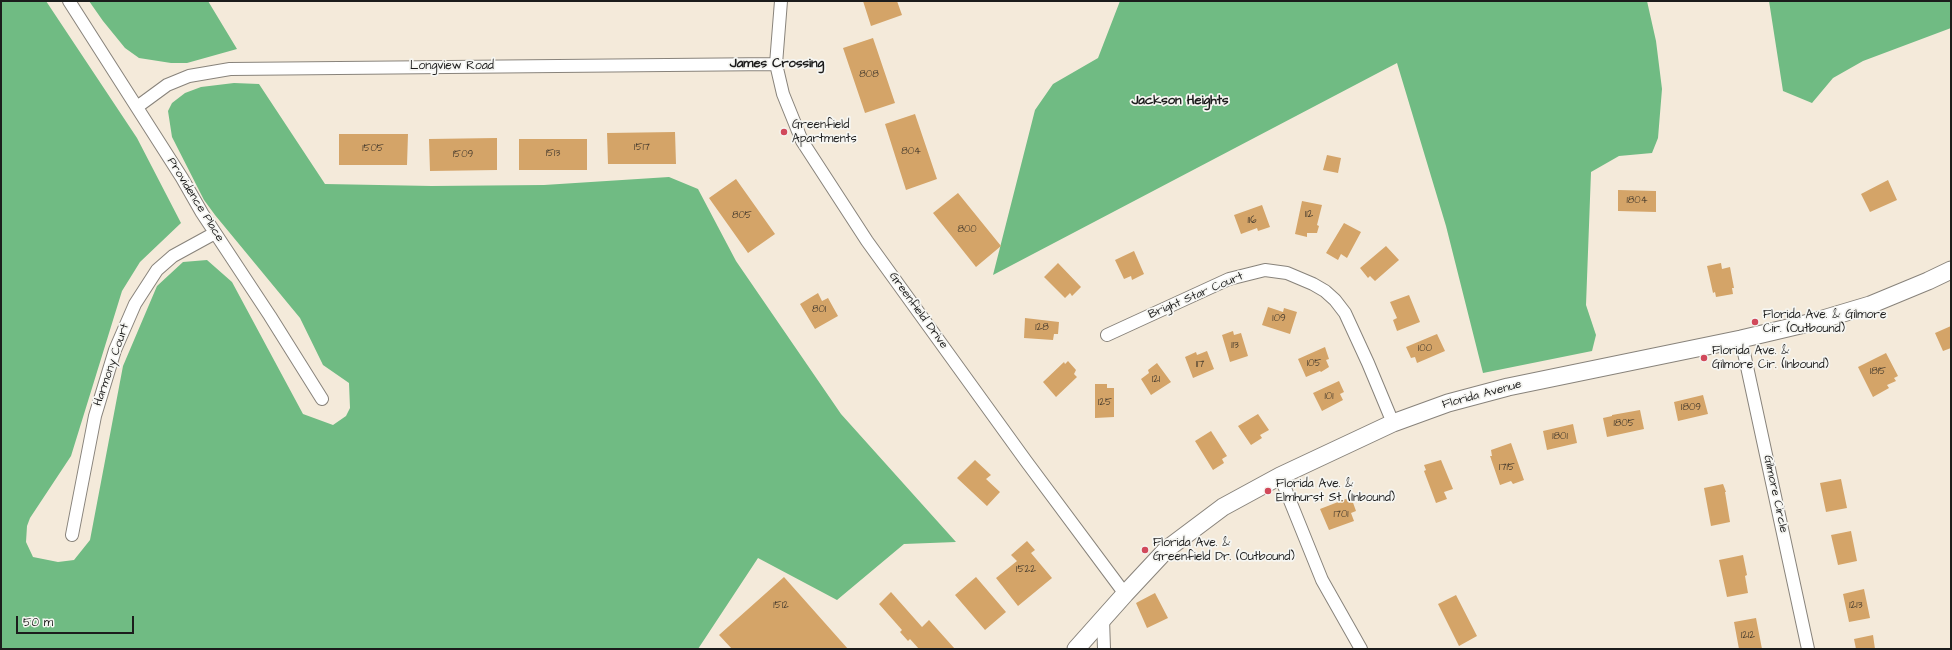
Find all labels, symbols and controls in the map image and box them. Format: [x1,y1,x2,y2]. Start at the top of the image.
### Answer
district label: James Crossing [730,56,824,72]
street label: Longview Road [410,59,494,73]
house number: 808 [859,69,879,81]
district label: Jackson Heights [1131,93,1229,109]
place label: Greenfield Apartments [792,118,857,146]
marker: Greenfield Apartments [779,127,789,137]
house number: 1517 [634,142,650,154]
house number: 1505 [362,143,384,155]
house number: 804 [901,146,921,158]
house number: 1513 [546,148,560,160]
house number: 1509 [453,149,473,161]
street label: Providence Place [163,155,227,245]
house number: 1804 [1627,195,1647,207]
house number: 112 [1305,209,1313,221]
house number: 805 [732,210,752,222]
house number: 116 [1248,215,1256,227]
house number: 800 [957,224,977,236]
street label: Greenfield Drive [885,270,951,352]
street label: Bright Star Court [1146,270,1246,322]
house number: 801 [812,304,826,316]
place label: Florida Ave. & Gilmore Cir. (Outbound) [1763,308,1886,336]
house number: 109 [1272,313,1286,325]
marker: Florida Ave. & Gilmore Cir. (Outbound) [1750,317,1760,327]
street label: Harmony Court [91,322,133,408]
house number: 128 [1035,322,1049,334]
house number: 113 [1231,340,1239,352]
house number: 100 [1418,343,1432,355]
place label: Florida Ave. & Gilmore Cir. (Inbound) [1712,344,1829,372]
marker: Florida Ave. & Gilmore Cir. (Inbound) [1699,353,1709,363]
house number: 105 [1307,358,1321,370]
house number: 117 [1196,359,1204,371]
house number: 1815 [1870,366,1886,378]
house number: 121 [1152,374,1160,386]
street label: Florida Avenue [1441,378,1523,412]
house number: 101 [1325,391,1333,403]
house number: 125 [1098,397,1112,409]
house number: 1809 [1681,402,1701,414]
house number: 1805 [1613,418,1635,430]
house number: 1801 [1552,431,1568,443]
street label: Gilmore Circle [1760,454,1790,534]
house number: 1715 [1499,462,1515,474]
place label: Florida Ave. & Elmhurst St. (Inbound) [1276,477,1395,505]
marker: Florida Ave. & Elmhurst St. (Inbound) [1263,486,1273,496]
house number: 1701 [1333,509,1349,521]
place label: Florida Ave. & Greenfield Dr. (Outbound) [1153,536,1295,564]
marker: Florida Ave. & Greenfield Dr. (Outbound) [1140,545,1150,555]
house number: 1522 [1016,564,1036,576]
house number: 1512 [773,600,789,612]
house number: 1213 [1849,600,1863,612]
scale bar [18,608,136,634]
text: 50 m [23,614,53,631]
house number: 1212 [1741,630,1755,642]

